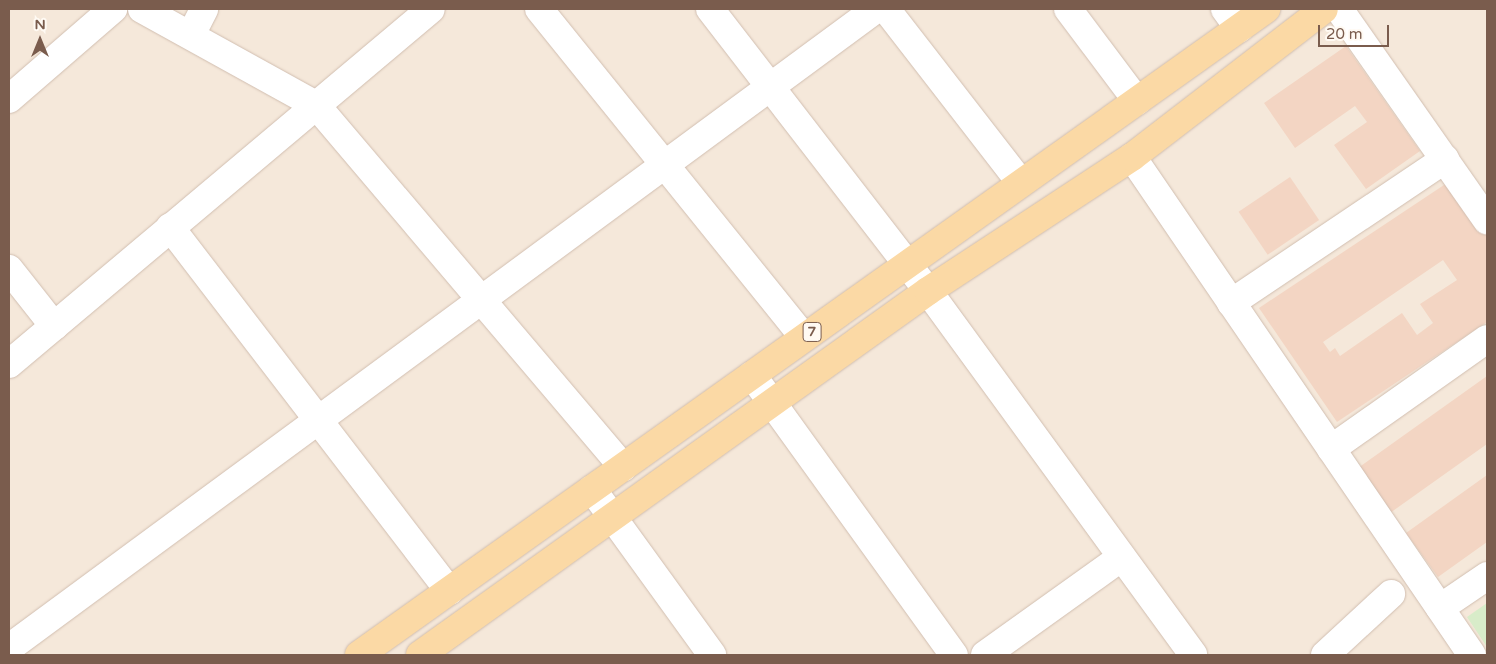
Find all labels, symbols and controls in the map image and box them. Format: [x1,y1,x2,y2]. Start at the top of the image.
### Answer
north arrow [15,15,65,65]
scale bar [1321,15,1392,47]
text: N [34,16,46,33]
text: 20 m [1326,25,1363,43]
road number: 7 [802,321,822,344]

